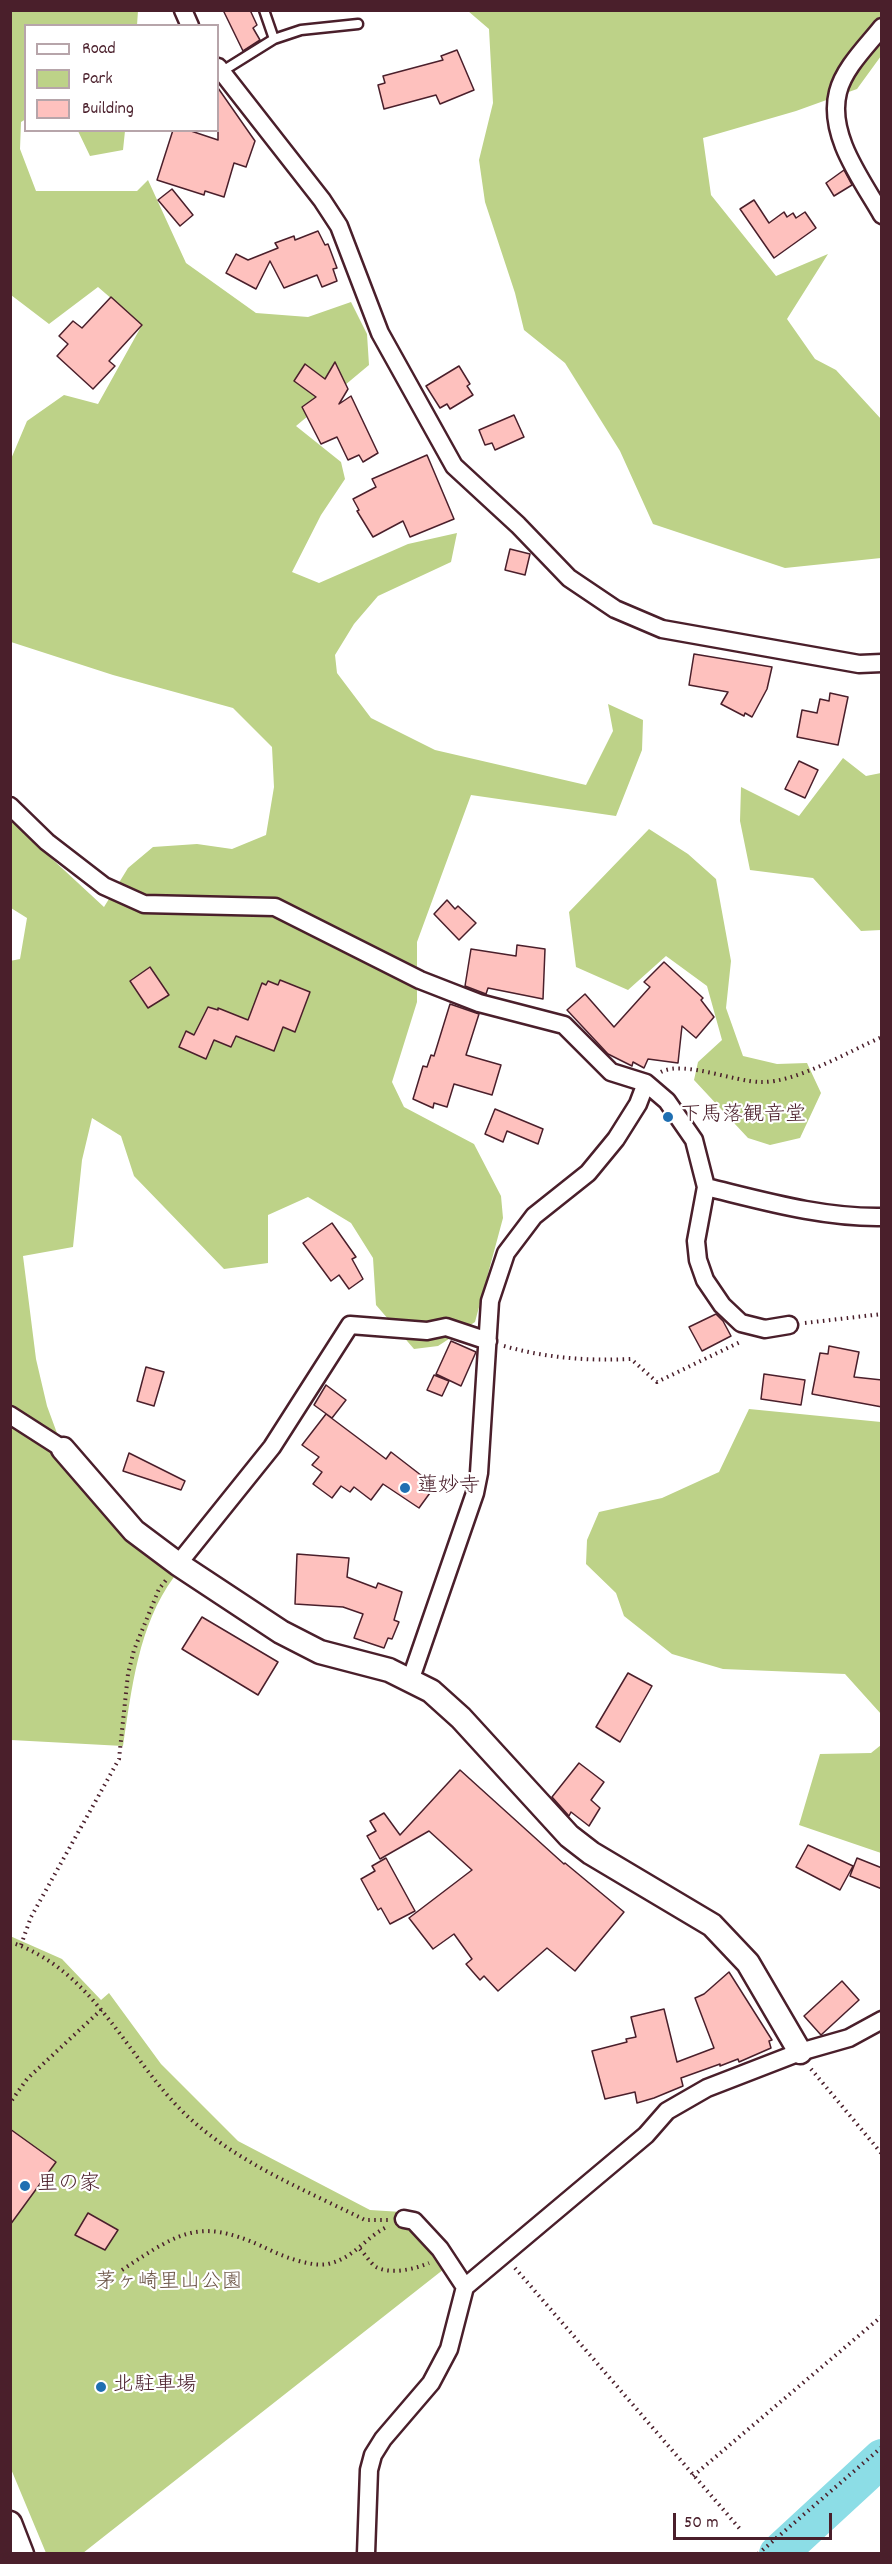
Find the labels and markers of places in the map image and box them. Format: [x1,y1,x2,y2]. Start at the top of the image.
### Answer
place label: 下馬落観音堂 [680,1104,806,1130]
marker: 下馬落観音堂 [661,1110,675,1124]
place label: 蓮妙寺 [417,1475,480,1501]
marker: 蓮妙寺 [398,1481,412,1495]
place label: 里の家 [37,2173,100,2199]
marker: 里の家 [18,2179,32,2193]
place label: 北駐車場 [113,2374,197,2400]
marker: 北駐車場 [94,2380,108,2394]

